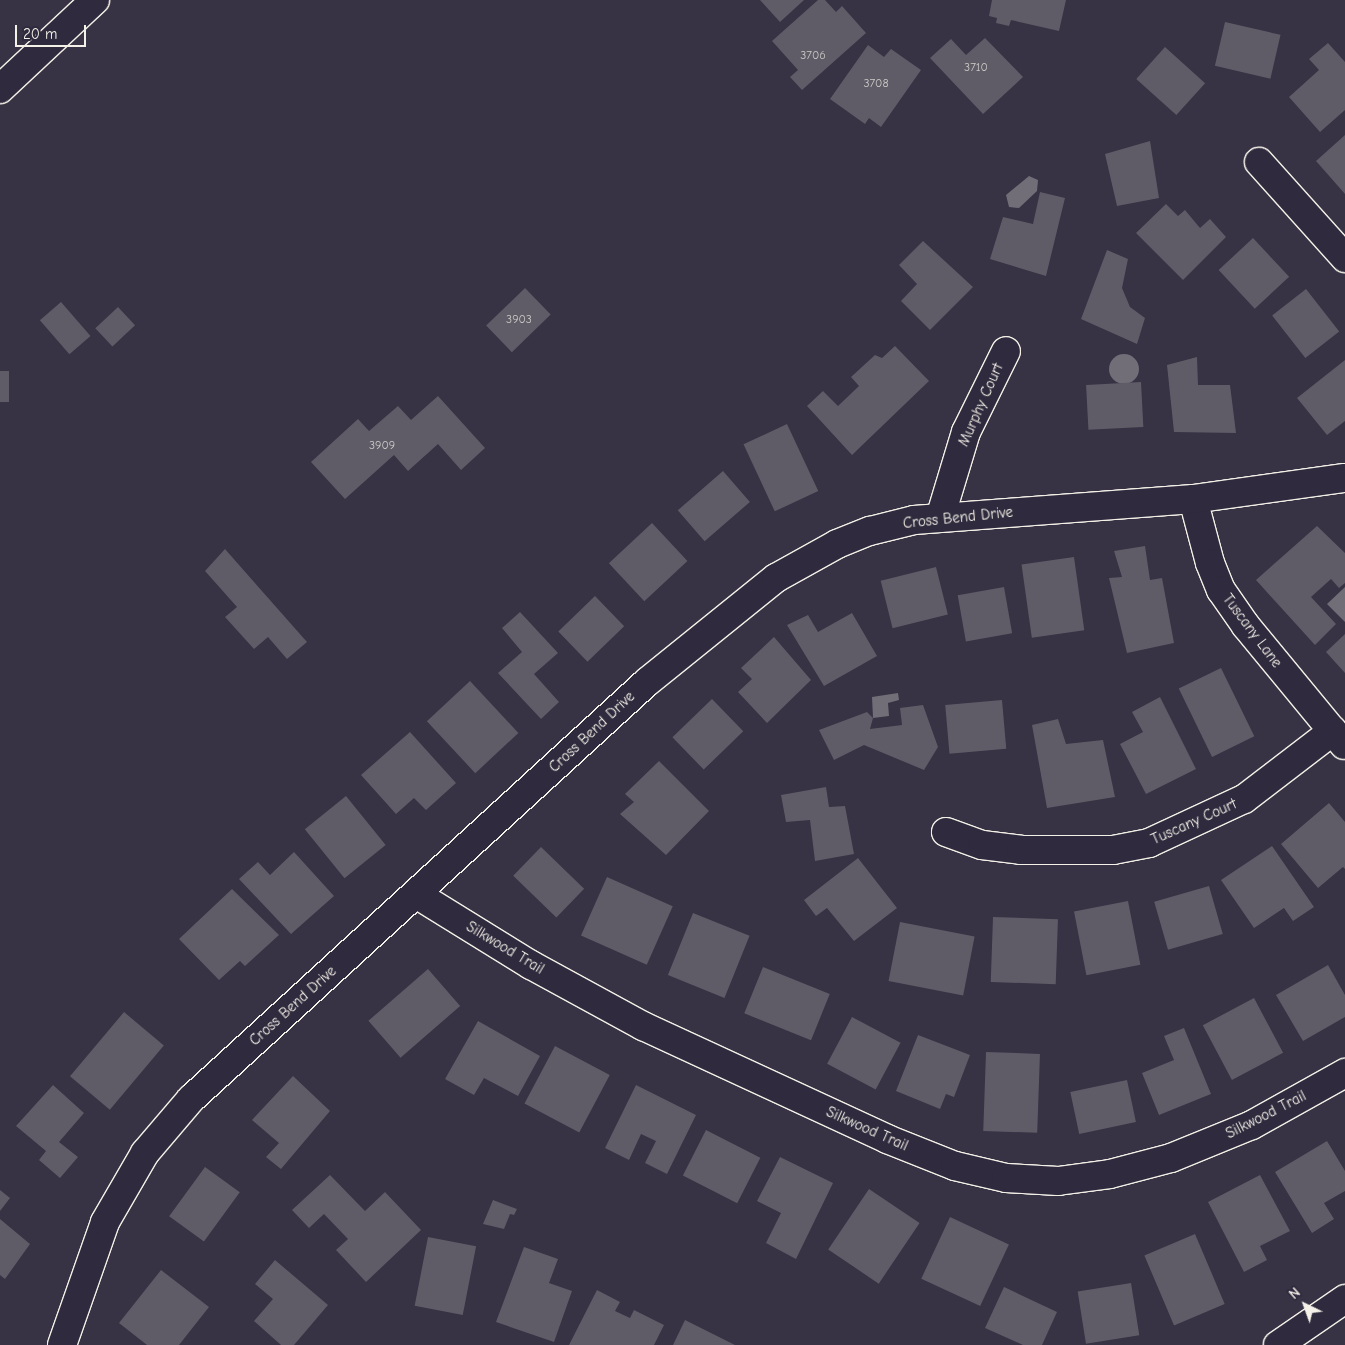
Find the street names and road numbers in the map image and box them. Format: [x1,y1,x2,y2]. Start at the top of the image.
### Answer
street label: Murphy Court [955,361,1007,449]
street label: Cross Bend Drive [902,503,1014,533]
street label: Tuscany Lane [1218,591,1286,671]
street label: Cross Bend Drive [545,688,639,776]
street label: Tuscany Court [1148,795,1240,849]
street label: Silkwood Trail [463,918,547,978]
street label: Cross Bend Drive [246,962,340,1050]
street label: Silkwood Trail [1223,1087,1309,1143]
street label: Silkwood Trail [823,1103,911,1155]

